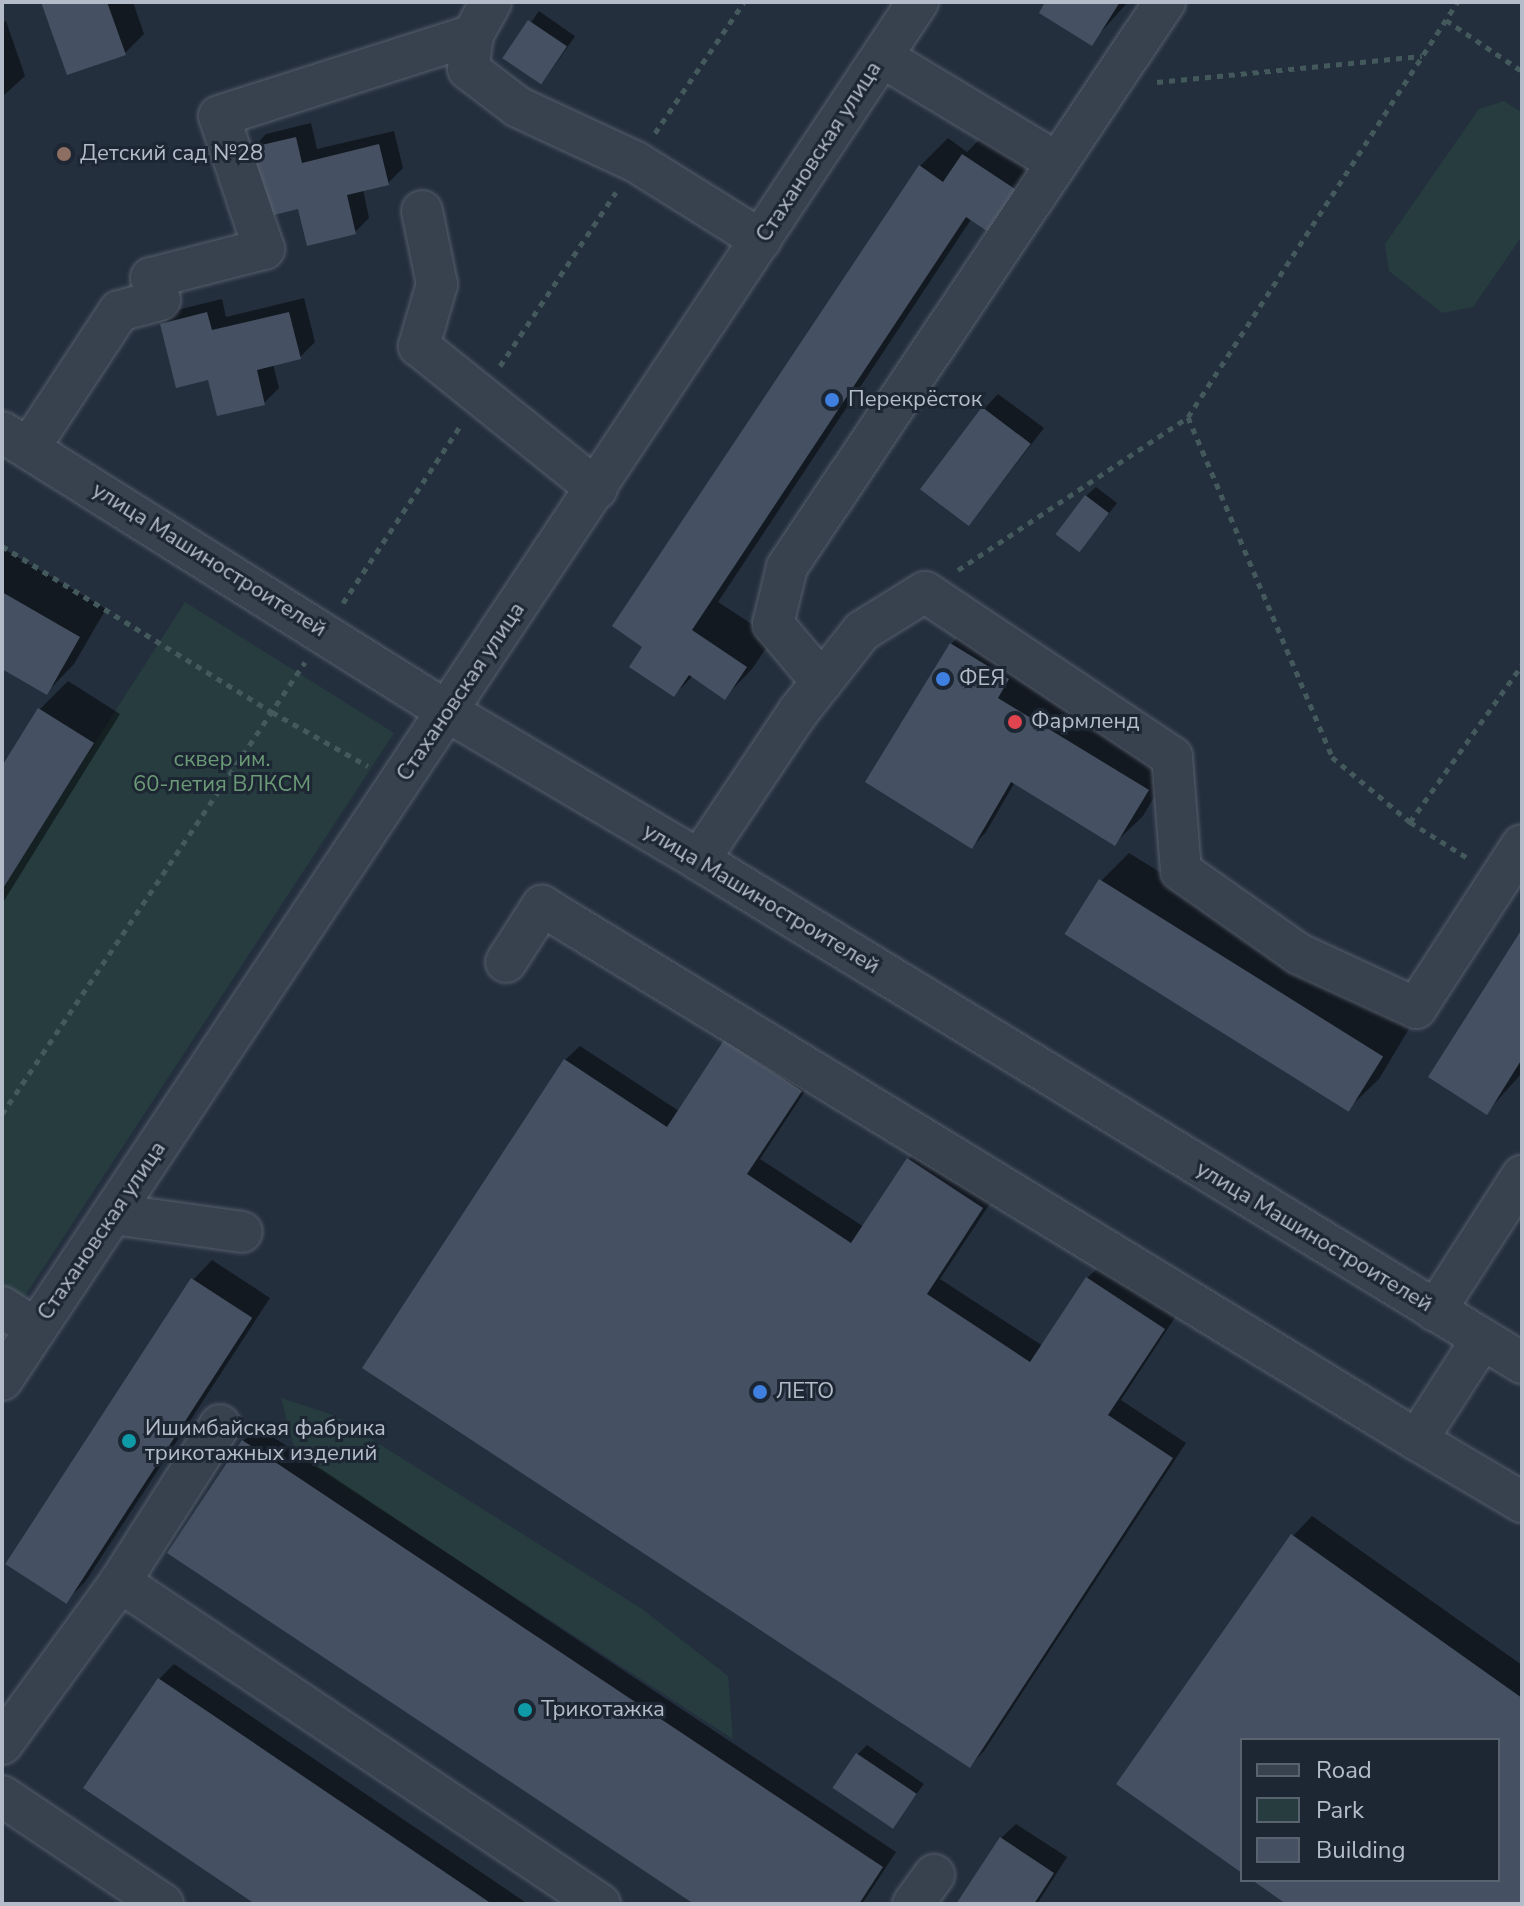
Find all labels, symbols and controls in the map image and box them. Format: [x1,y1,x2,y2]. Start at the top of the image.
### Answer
street label: Стахановская улица [751,57,887,247]
place label: Детский сад №28 [80,141,263,167]
marker: Детский сад №28 [55,145,73,163]
place label: Перекрёсток [848,387,982,413]
marker: Перекрёсток [823,391,841,409]
street label: улица Машиностроителей [87,477,331,643]
street label: Стахановская улица [391,598,531,786]
place label: ФЕЯ [959,666,1005,692]
marker: ФЕЯ [934,670,952,688]
place label: Фармленд [1031,709,1139,735]
marker: Фармленд [1006,713,1024,731]
park label: сквер им. 60-летия ВЛКСМ [133,746,311,798]
street label: улица Машиностроителей [638,818,884,980]
street label: Стахановская улица [32,1137,172,1325]
street label: улица Машиностроителей [1191,1156,1437,1318]
place label: ЛЕТО [776,1379,834,1405]
marker: ЛЕТО [751,1383,769,1401]
place label: Ишимбайская фабрика трикотажных изделий [145,1415,386,1466]
marker: Ишимбайская фабрика трикотажных изделий [120,1432,138,1450]
place label: Трикотажка [541,1697,665,1723]
marker: Трикотажка [516,1701,534,1719]
legend [1240,1738,1500,1882]
text: Road [1316,1754,1372,1786]
text: Park [1316,1794,1364,1826]
text: Building [1316,1834,1406,1866]

